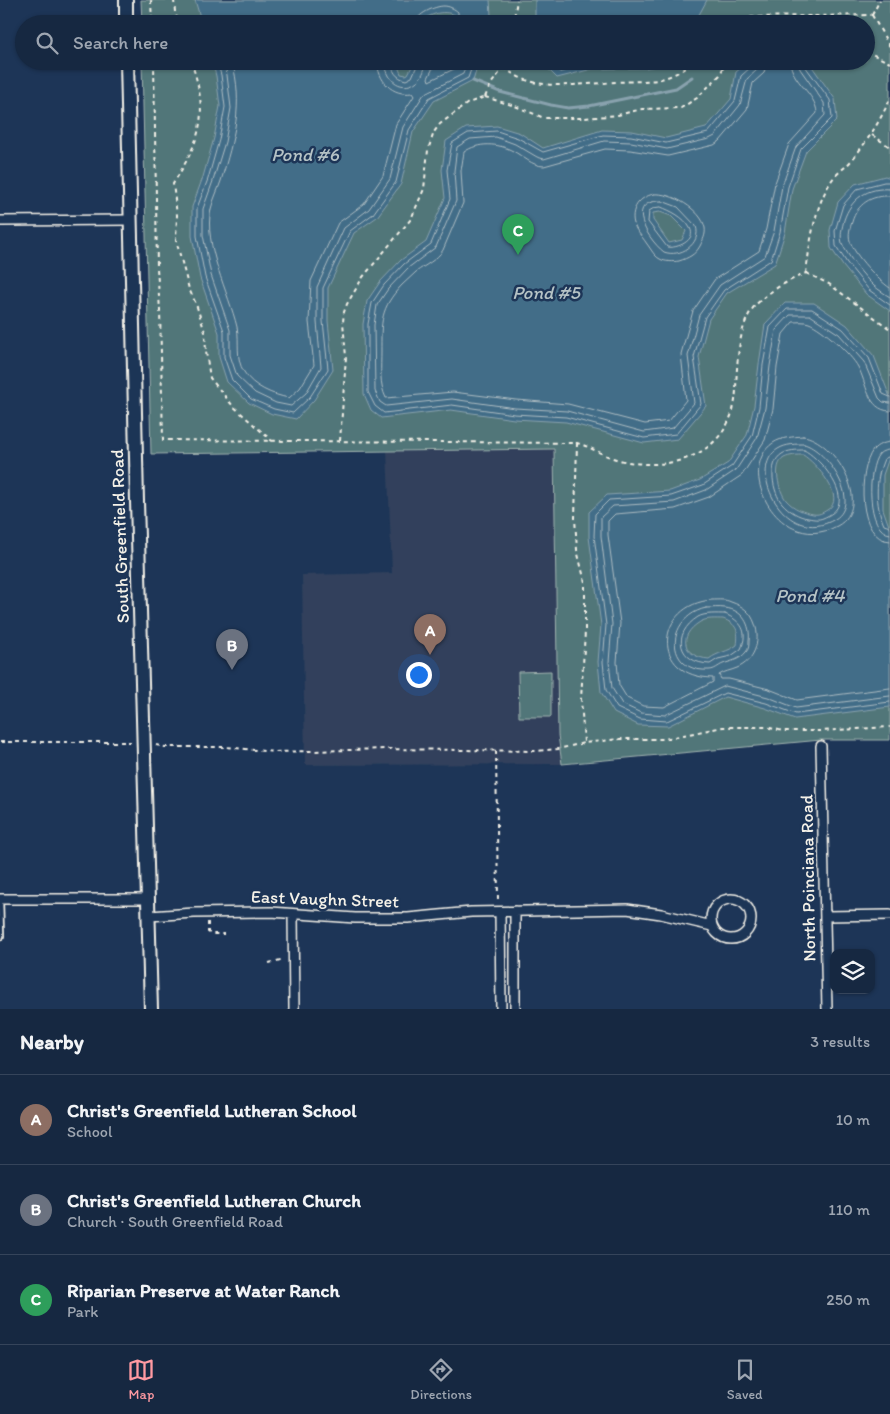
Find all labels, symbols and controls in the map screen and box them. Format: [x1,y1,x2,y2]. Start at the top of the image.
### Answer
search box [15,15,875,70]
icon: search [33,29,61,57]
text: Search here [73,31,168,54]
water label: Pond #6 [271,143,340,166]
pin: C [502,214,534,255]
water label: Pond #5 [512,281,582,304]
street label: South Greenfield Road [106,448,134,624]
water label: Pond #4 [776,584,846,607]
pin: A [414,614,446,655]
pin: B [216,629,248,670]
your location [406,662,432,688]
street label: North Poinciana Road [796,794,820,962]
street label: East Vaughn Street [251,885,400,913]
map controls [830,949,875,994]
button: layers [830,949,875,994]
text: Nearby [20,1029,84,1054]
text: 3 results [810,1032,870,1051]
text: Christ's Greenfield Lutheran School [67,1099,357,1122]
text: A [31,1110,41,1129]
text: 10 m [836,1110,870,1129]
text: School [67,1122,113,1141]
text: Christ's Greenfield Lutheran Church [67,1189,361,1212]
text: B [31,1200,41,1219]
text: 110 m [828,1200,870,1219]
text: Church · South Greenfield Road [67,1212,283,1231]
text: Riparian Preserve at Water Ranch [67,1279,340,1302]
text: C [31,1290,41,1309]
text: 250 m [826,1290,870,1309]
text: Park [67,1302,98,1321]
tab: Map [127,1356,155,1403]
tab: Directions [410,1356,472,1403]
tab: Saved [727,1356,763,1403]

